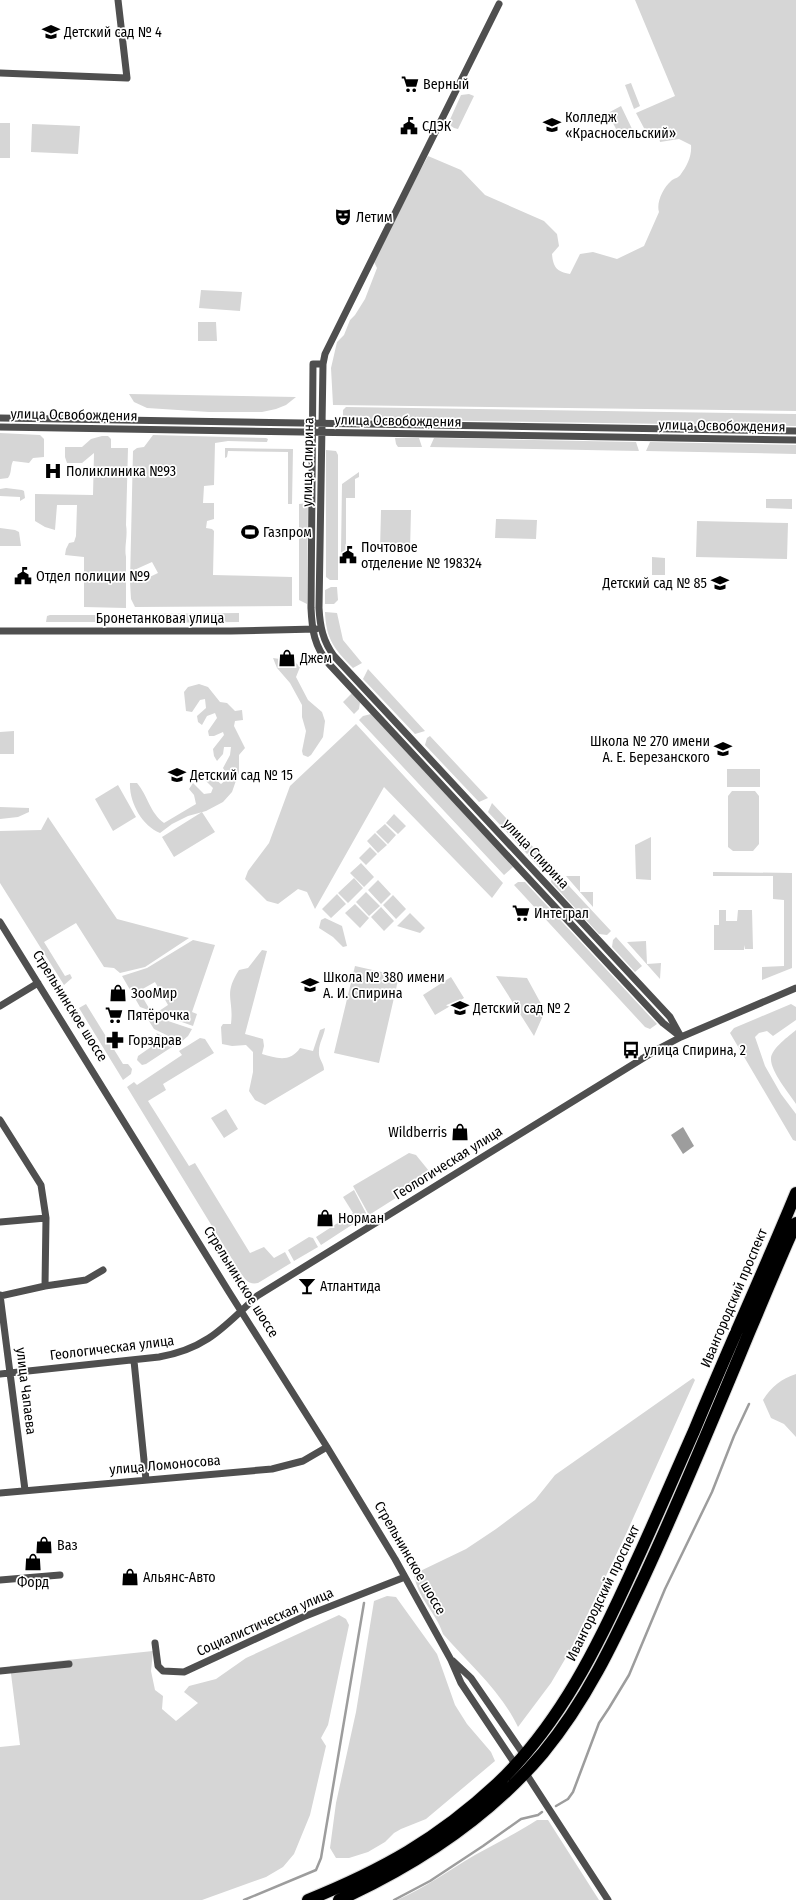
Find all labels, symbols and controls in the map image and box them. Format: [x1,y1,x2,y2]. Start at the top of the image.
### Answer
school or university icon: Детский сад № 4 [41,22,61,42]
place label: Детский сад № 4 [63,24,162,41]
supermarket icon: Верный [400,74,420,94]
place label: Верный [423,76,469,93]
place label: Колледж «Красносельский» [565,109,676,142]
school or university icon: Колледж «Красносельский» [542,115,562,135]
public building icon: СДЭК [399,116,419,136]
place label: СДЭК [422,118,452,135]
theatre icon: Летим [333,207,353,227]
place label: Летим [356,209,393,226]
street label: улица Освобождения [10,405,138,425]
street label: улица Освобождения [334,411,462,431]
street label: улица Освобождения [658,416,786,436]
street label: улица Спирина [299,417,317,507]
hospital icon: Поликлиника №93 [43,461,63,481]
place label: Поликлиника №93 [66,463,176,480]
sports icon: Газпром [240,522,260,542]
place label: Газпром [263,524,312,541]
place label: Почтовое отделение № 198324 [361,539,482,572]
public building icon: Почтовое отделение № 198324 [338,545,358,565]
public building icon: Отдел полиции №9 [13,566,33,586]
place label: Отдел полиции №9 [36,568,150,585]
school or university icon: Детский сад № 85 [710,573,730,593]
place label: Детский сад № 85 [602,575,707,592]
street label: Бронетанковая улица [96,610,224,627]
shop icon: Джем [277,648,297,668]
place label: Джем [299,650,332,667]
place label: Школа № 270 имени А. Е. Березанского [590,733,710,766]
school or university icon: Школа № 270 имени А. Е. Березанского [713,739,733,759]
school or university icon: Детский сад № 15 [167,765,187,785]
place label: Детский сад № 15 [189,767,293,784]
street label: улица Спирина [499,815,573,893]
supermarket icon: Интеграл [511,903,531,923]
place label: Интеграл [534,905,589,922]
street label: Стрельнинское шоссе [29,947,111,1065]
place label: Школа № 380 имени А. И. Спирина [323,969,445,1002]
school or university icon: Школа № 380 имени А. И. Спирина [300,975,320,995]
shop icon: ЗооМир [108,983,128,1003]
place label: ЗооМир [131,985,177,1002]
school or university icon: Детский сад № 2 [450,998,470,1018]
place label: Детский сад № 2 [472,1000,570,1017]
supermarket icon: Пятёрочка [104,1005,124,1025]
place label: Пятёрочка [127,1007,190,1024]
pharmacy icon: Горздрав [105,1030,125,1050]
place label: Горздрав [128,1032,182,1049]
bus stop icon: улица Спирина, 2 [621,1040,641,1060]
place label: улица Спирина, 2 [644,1042,746,1059]
shop icon: Wildberris [450,1122,470,1142]
street label: Геологическая улица [390,1123,506,1203]
place label: Wildberris [388,1124,447,1141]
shop icon: Норман [315,1208,335,1228]
place label: Норман [338,1210,384,1227]
street label: Стрельнинское шоссе [200,1223,282,1341]
street label: Ивангородский проспект [697,1226,771,1370]
bar icon: Атлантида [297,1276,317,1296]
place label: Атлантида [320,1278,381,1295]
street label: Геологическая улица [49,1332,175,1364]
street label: улица Чапаева [12,1346,40,1436]
street label: улица Ломоносова [109,1452,221,1478]
street label: Стрельнинское шоссе [371,1498,449,1618]
street label: Ивангородский проспект [563,1522,644,1664]
shop icon: Ваз [34,1535,54,1555]
place label: Ваз [57,1537,78,1554]
shop icon: Форд [23,1552,43,1572]
shop icon: Альянс-Авто [120,1567,140,1587]
place label: Альянс-Авто [143,1569,216,1586]
place label: Форд [17,1574,49,1591]
street label: Социалистическая улица [194,1584,336,1660]

